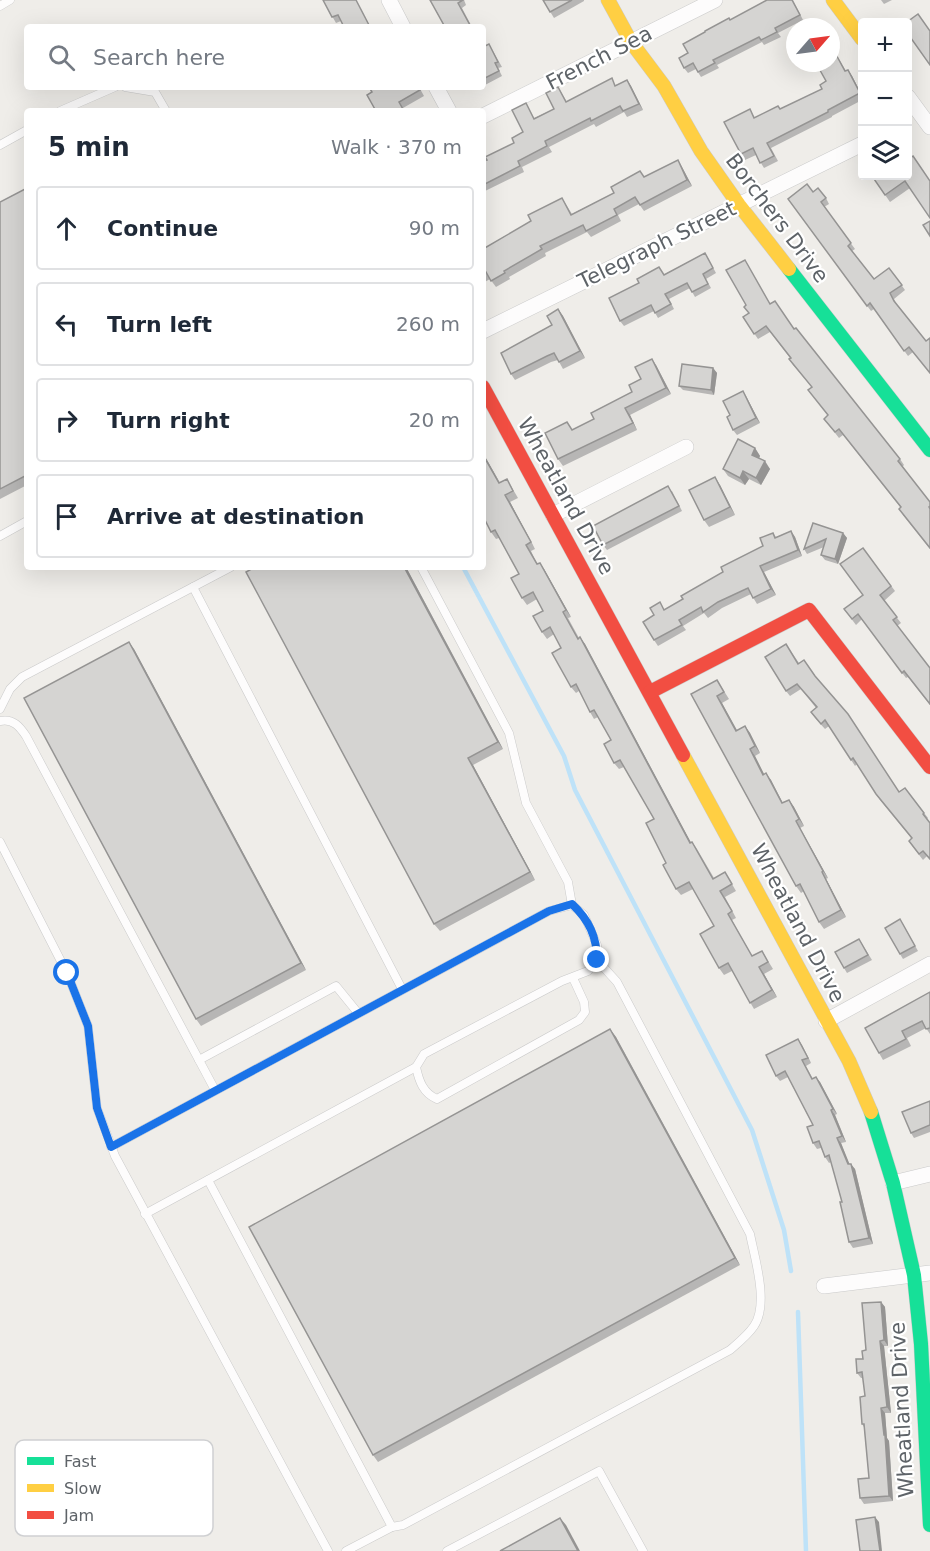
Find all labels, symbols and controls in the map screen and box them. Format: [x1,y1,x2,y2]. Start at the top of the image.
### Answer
north arrow [786,18,840,72]
map controls [858,18,912,180]
button: + [858,18,912,72]
street label: French Sea [542,21,656,95]
search box [24,24,486,90]
icon: search [45,41,78,74]
text: Search here [93,45,225,70]
button: − [858,72,912,126]
button: layers [858,126,912,180]
text: 5 min [48,132,130,162]
text: Walk · 370 m [331,135,462,159]
street label: Borchers Drive [721,149,833,287]
street label: Telegraph Street [573,196,740,294]
icon: ahead [50,212,83,245]
text: Continue [107,216,218,241]
text: 90 m [409,216,460,240]
icon: left [50,308,83,341]
text: Turn left [107,312,212,337]
text: 260 m [396,312,460,336]
icon: right [50,404,83,437]
text: Turn right [107,408,230,433]
text: 20 m [409,408,460,432]
street label: Wheatland Drive [513,413,619,579]
icon: arrive [50,500,83,533]
text: Arrive at destination [107,504,364,529]
street label: Wheatland Drive [746,840,850,1006]
route end [583,946,609,972]
route start [53,959,79,985]
street label: Wheatland Drive [885,1321,919,1499]
legend [15,1440,213,1536]
text: Fast [64,1452,96,1471]
text: Slow [64,1479,101,1498]
text: Jam [63,1506,94,1525]

